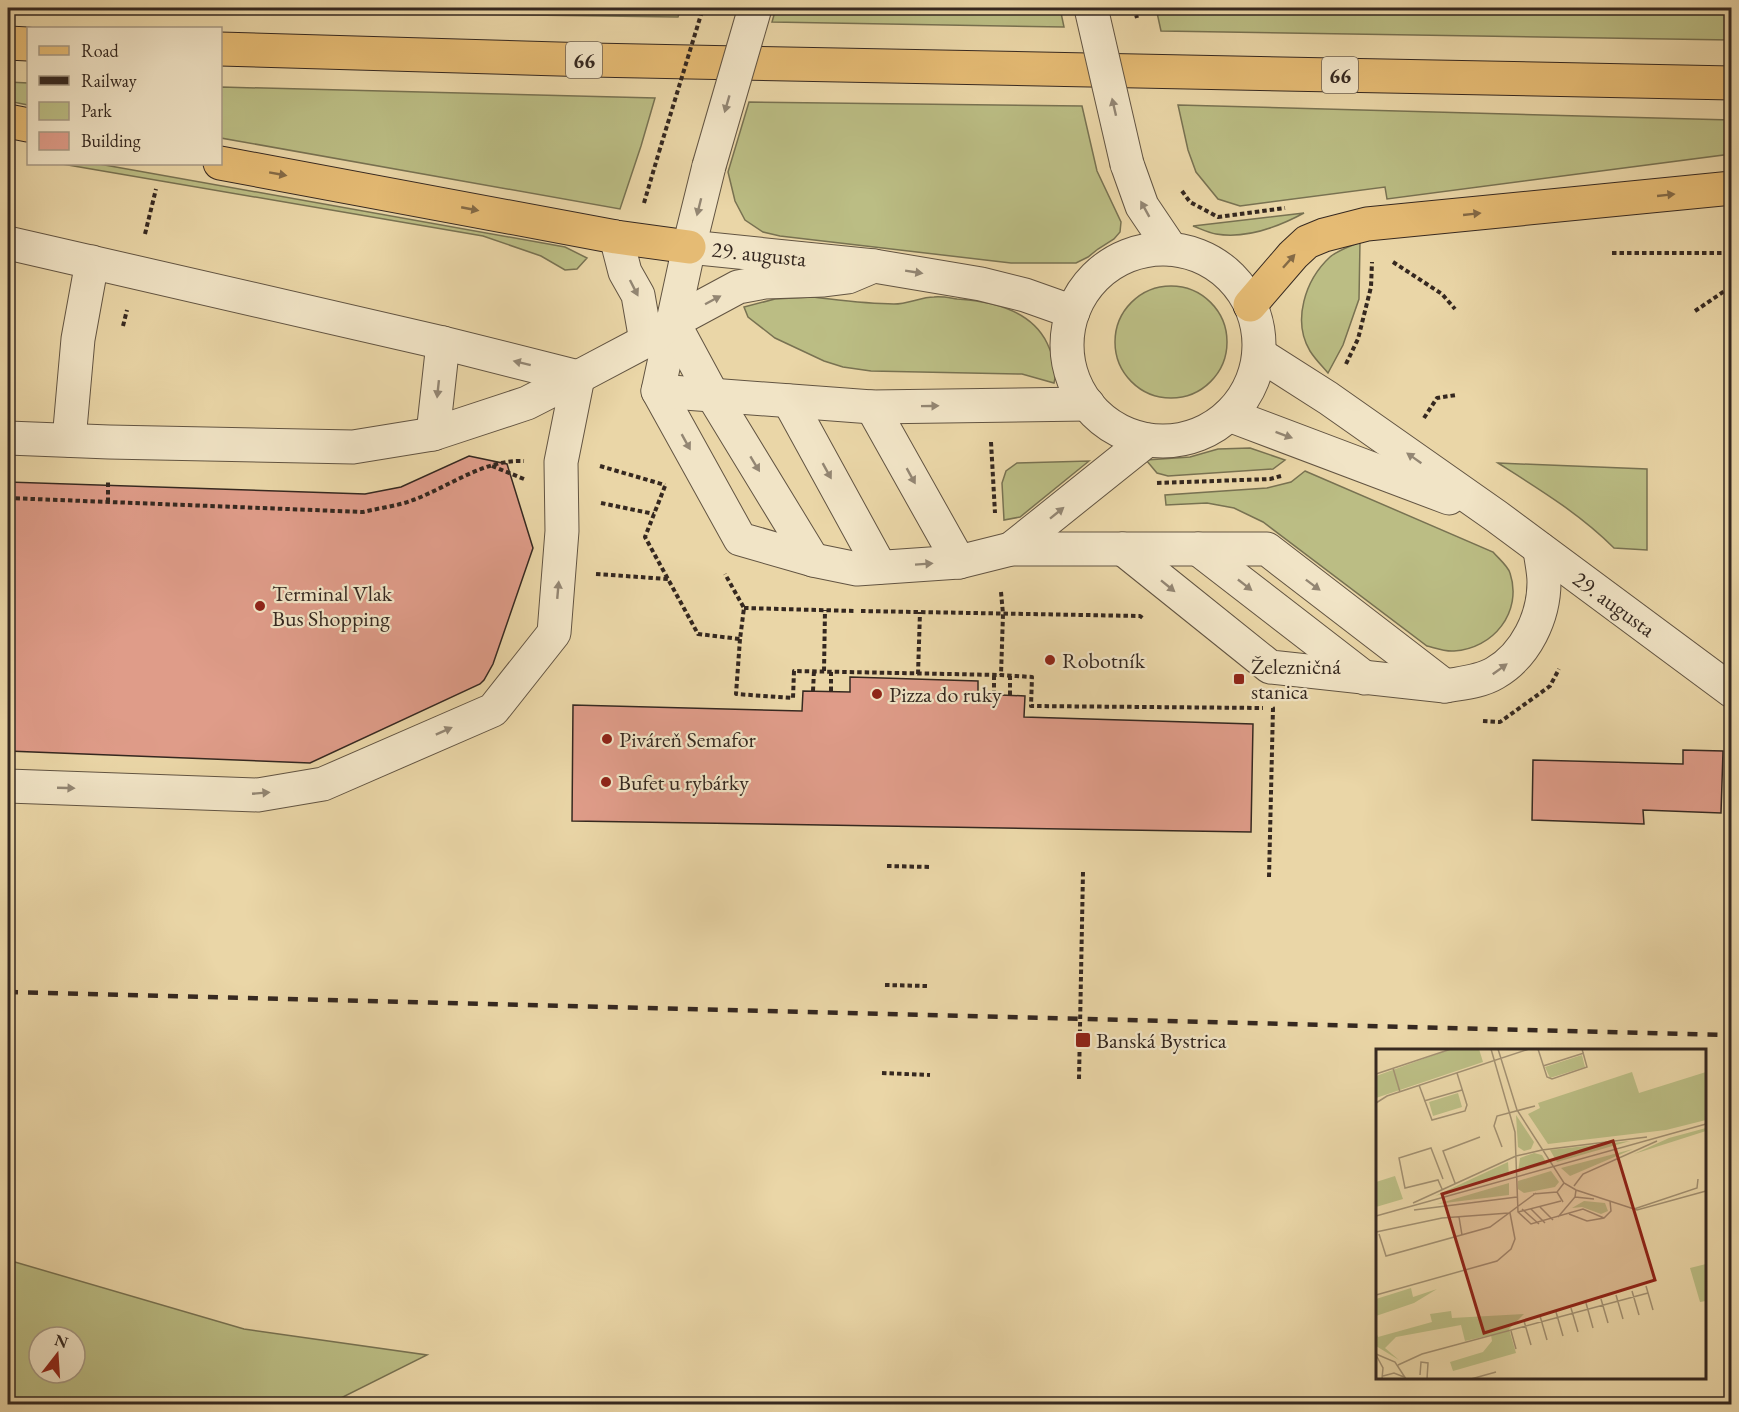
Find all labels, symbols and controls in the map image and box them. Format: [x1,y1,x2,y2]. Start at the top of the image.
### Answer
legend [27,27,222,165]
text: Road [81,39,120,62]
road number: 66 [566,42,602,78]
road number: 66 [1322,57,1358,93]
text: Railway [81,69,137,92]
one-way arrow [722,95,731,113]
one-way arrow [1108,97,1118,116]
text: Park [81,99,112,122]
text: Building [81,129,141,152]
one-way arrow [269,170,288,179]
one-way arrow [1657,190,1676,200]
one-way arrow [693,197,703,216]
one-way arrow [1140,200,1150,217]
one-way arrow [460,205,479,214]
one-way arrow [1463,209,1482,219]
street label: 29. augusta [710,235,808,273]
one-way arrow [1282,254,1295,269]
one-way arrow [904,268,923,277]
one-way arrow [629,280,639,297]
one-way arrow [705,295,722,305]
one-way arrow [513,358,531,367]
one-way arrow [433,379,443,398]
one-way arrow [921,401,940,411]
one-way arrow [1275,430,1293,440]
one-way arrow [681,434,691,451]
one-way arrow [1406,452,1422,464]
one-way arrow [749,456,760,472]
one-way arrow [822,463,832,480]
one-way arrow [905,468,916,484]
one-way arrow [1049,507,1064,519]
one-way arrow [915,559,934,569]
street label: 29. augusta [1567,564,1661,644]
one-way arrow [1237,578,1253,591]
one-way arrow [1306,578,1321,590]
place label: Terminal Vlak Bus Shopping [272,579,393,633]
one-way arrow [1160,579,1176,592]
one-way arrow [553,580,563,599]
marker: Terminal Vlak Bus Shopping [253,599,267,613]
place label: Robotník [1062,646,1146,675]
place label: Železničná stanica [1251,652,1341,706]
marker: Robotník [1043,653,1057,667]
one-way arrow [1491,663,1507,675]
marker: Železničná stanica [1232,672,1246,686]
place label: Pizza do ruky [889,680,1002,709]
marker: Pizza do ruky [870,687,884,701]
place label: Piváreň Semafor [619,725,757,754]
one-way arrow [435,726,453,735]
marker: Piváreň Semafor [600,732,614,746]
place label: Bufet u rybárky [618,768,749,797]
marker: Bufet u rybárky [599,775,613,789]
one-way arrow [56,783,75,792]
one-way arrow [251,788,270,798]
place label: Banská Bystrica [1096,1026,1227,1055]
marker: Banská Bystrica [1074,1031,1092,1049]
inset map [1376,1049,1706,1379]
north arrow [27,1325,87,1385]
text: N [52,1329,71,1353]

